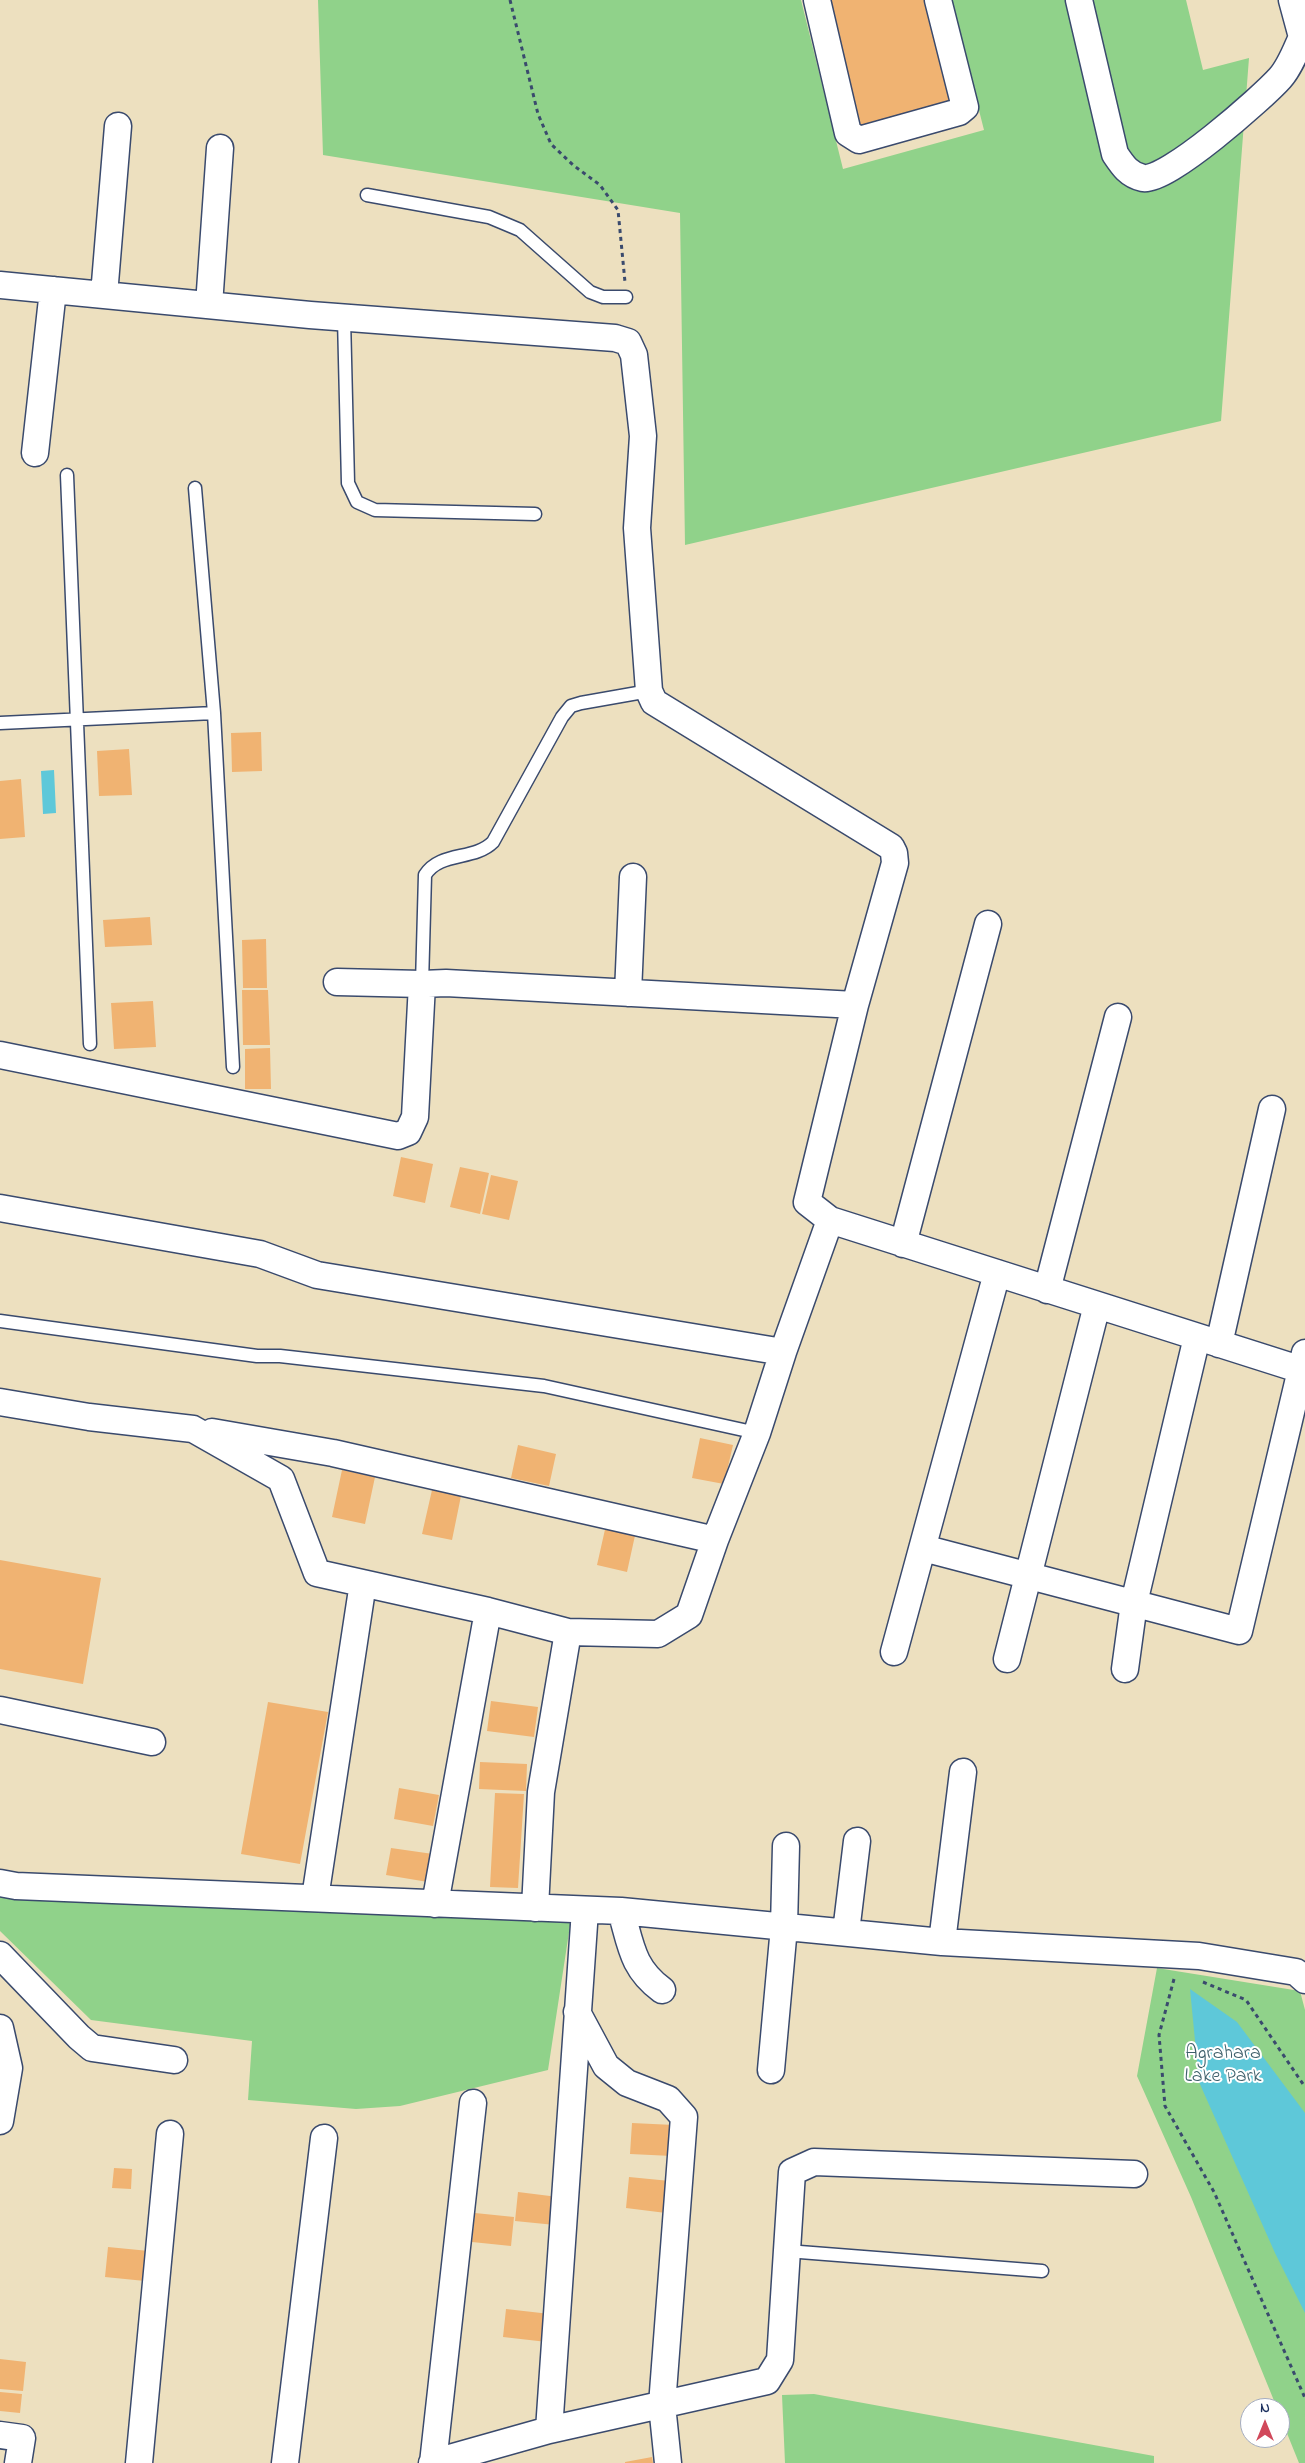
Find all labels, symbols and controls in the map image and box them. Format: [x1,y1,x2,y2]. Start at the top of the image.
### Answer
park label: Agrahara Lake Park [1184,2043,1262,2090]
north arrow [1240,2398,1290,2448]
text: N [1260,2398,1270,2419]

